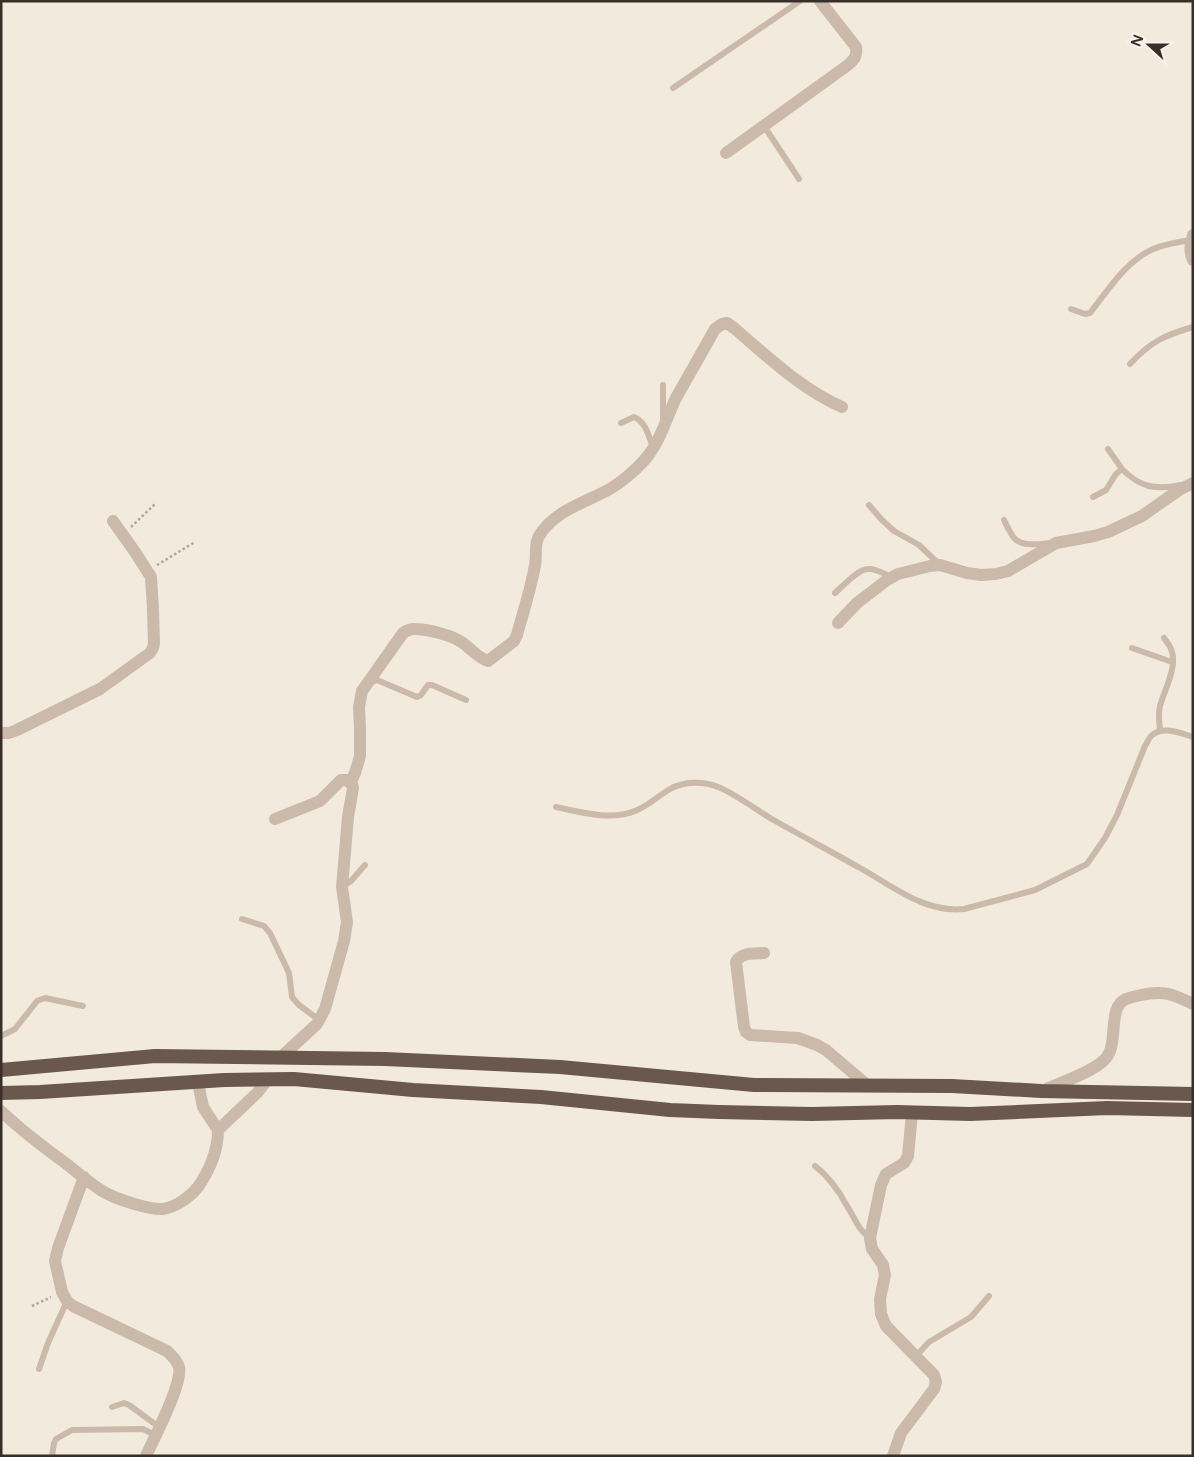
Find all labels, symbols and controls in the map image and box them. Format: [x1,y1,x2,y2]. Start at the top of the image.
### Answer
north arrow [1124,20,1174,70]
text: N [1127,32,1147,49]

